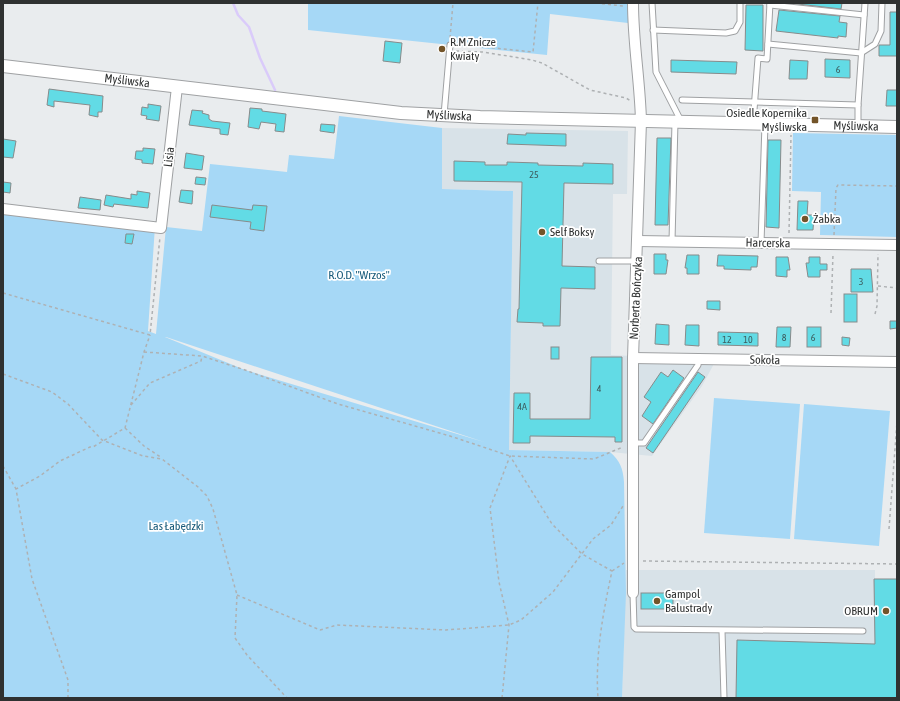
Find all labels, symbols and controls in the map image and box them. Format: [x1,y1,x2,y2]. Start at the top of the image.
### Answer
place label: R.M Znicze Kwiaty [450,35,496,63]
marker: R.M Znicze Kwiaty [437,44,447,54]
house number: 6 [836,64,841,75]
street label: Myśliwska [104,71,151,90]
place label: Osiedle Kopernika Myśliwska [726,106,807,134]
street label: Myśliwska [426,107,472,124]
marker: Osiedle Kopernika Myśliwska [810,115,820,125]
street label: Myśliwska [833,118,879,134]
street label: Lisia [161,146,177,168]
house number: 25 [529,169,539,180]
place label: Żabka [813,212,841,226]
marker: Żabka [800,214,810,224]
place label: Self Boksy [550,225,594,239]
marker: Self Boksy [537,227,547,237]
street label: Harcerska [746,236,790,250]
street label: Norberta Bończyka [627,256,645,340]
park label: R.O.D. "Wrzos" [328,268,390,282]
house number: 3 [859,276,864,287]
house number: 8 [782,332,787,343]
house number: 6 [811,332,816,343]
house number: 12 [722,334,732,345]
house number: 10 [743,334,753,345]
street label: Sokoła [750,353,780,367]
house number: 4 [597,383,602,394]
house number: 4A [517,401,527,412]
park label: Las Łabędzki [148,519,204,533]
place label: Gampol Balustrady [665,587,713,615]
marker: Gampol Balustrady [652,596,662,606]
place label: OBRUM [844,604,878,618]
marker: OBRUM [881,606,891,616]

